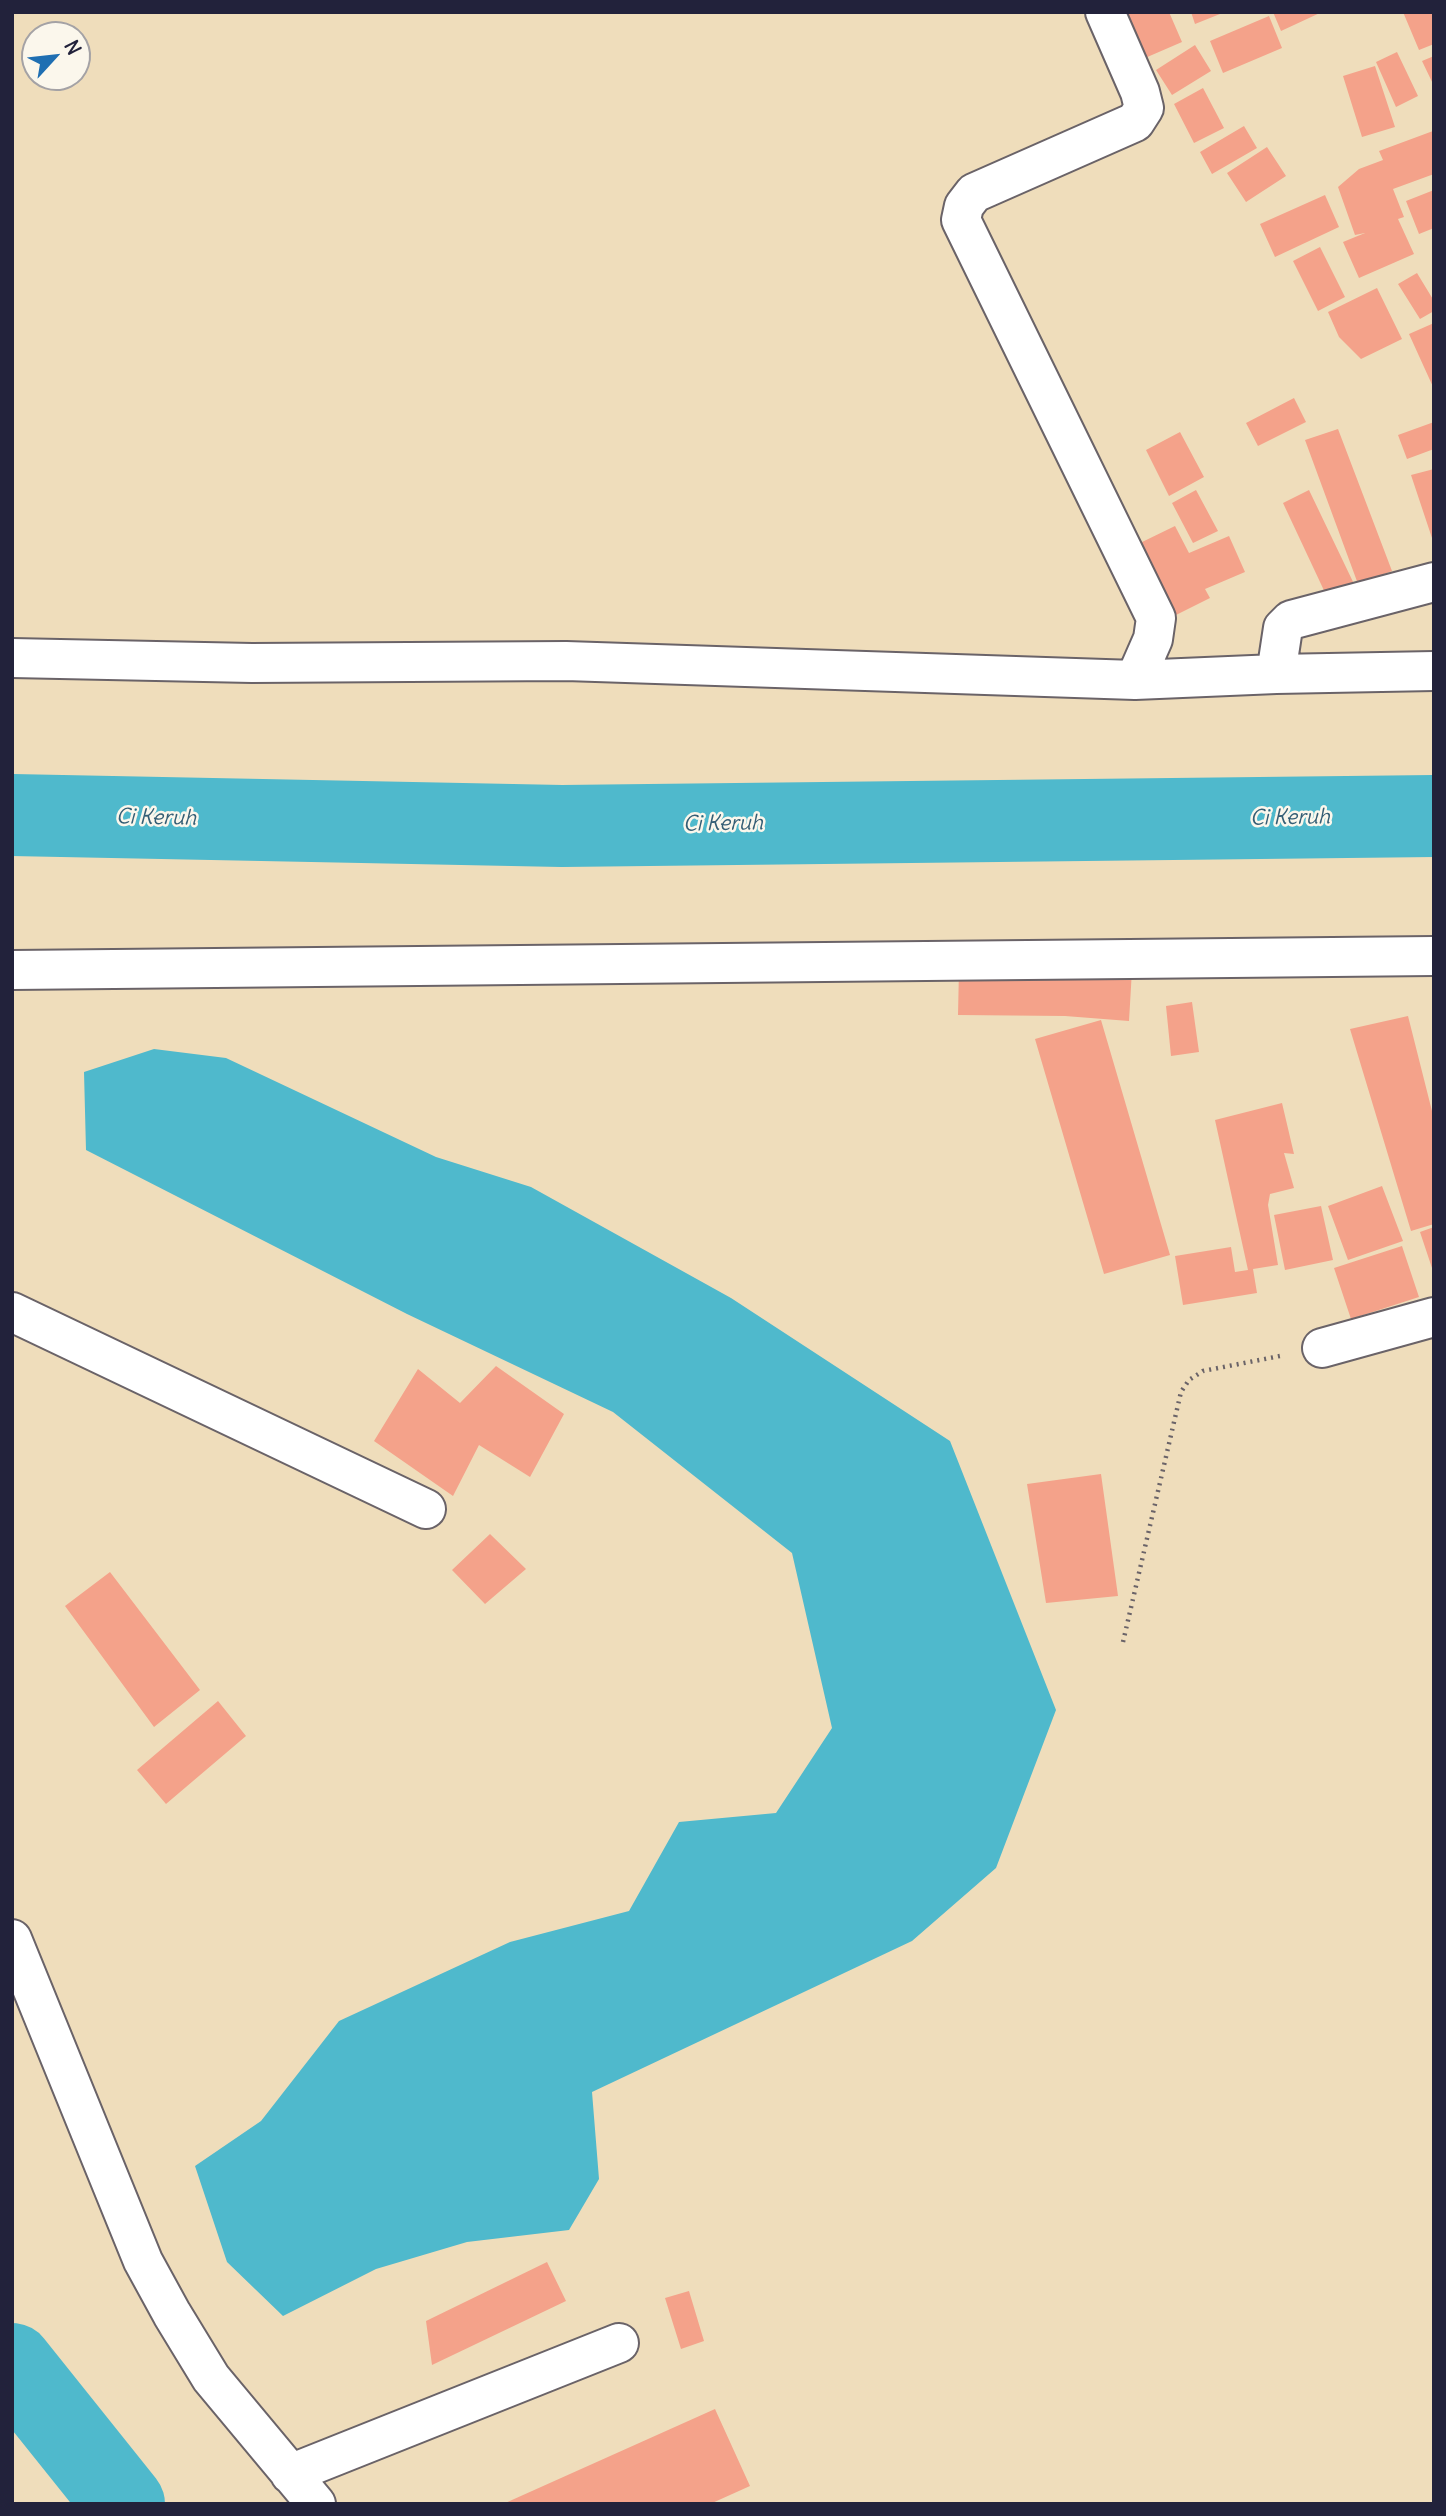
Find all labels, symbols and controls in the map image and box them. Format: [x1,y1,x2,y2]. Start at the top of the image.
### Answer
north arrow [21,21,91,91]
text: N [59,36,87,59]
water label: Ci Keruh [116,805,196,831]
water label: Ci Keruh [1250,805,1330,831]
water label: Ci Keruh [683,811,763,837]

